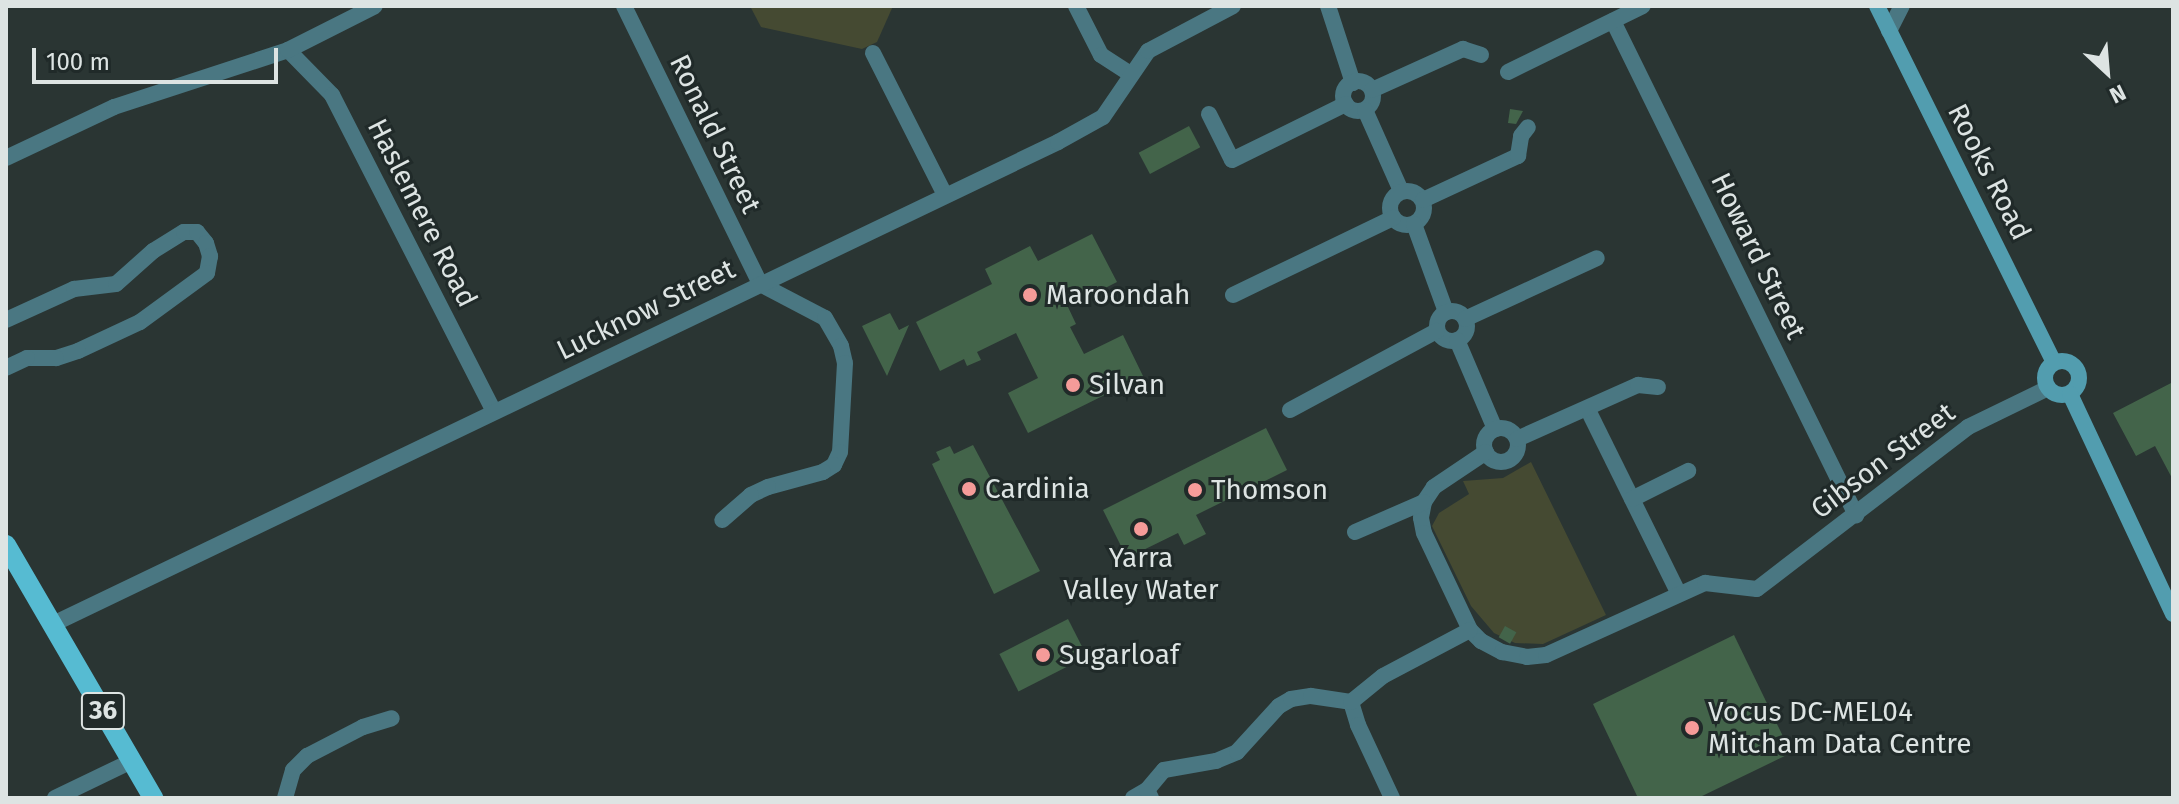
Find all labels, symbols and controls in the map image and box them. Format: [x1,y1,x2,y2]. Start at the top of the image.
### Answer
scale bar [36,32,282,82]
north arrow [2067,32,2147,112]
text: 100 m [46,48,110,76]
street label: Ronald Street [662,49,768,219]
text: N [2105,79,2130,109]
street label: Rooks Road [1940,98,2038,246]
street label: Haslemere Road [360,113,484,313]
street label: Howard Street [1703,168,1813,344]
street label: Lucknow Street [552,252,740,368]
place label: Maroondah [1046,278,1190,312]
marker: Maroondah [1021,286,1039,304]
place label: Silvan [1089,368,1165,402]
marker: Silvan [1064,376,1082,394]
street label: Gibson Street [1804,396,1962,526]
place label: Cardinia [985,472,1090,506]
place label: Thomson [1211,473,1328,507]
marker: Cardinia [960,480,978,498]
marker: Thomson [1186,481,1204,499]
marker: Yarra Valley Water [1132,520,1150,538]
place label: Yarra Valley Water [1063,541,1219,607]
place label: Sugarloaf [1059,638,1179,672]
marker: Sugarloaf [1034,646,1052,664]
road number: 36 [79,689,127,733]
place label: Vocus DC-MEL04 Mitcham Data Centre [1708,695,1971,761]
marker: Vocus DC-MEL04 Mitcham Data Centre [1683,719,1701,737]

